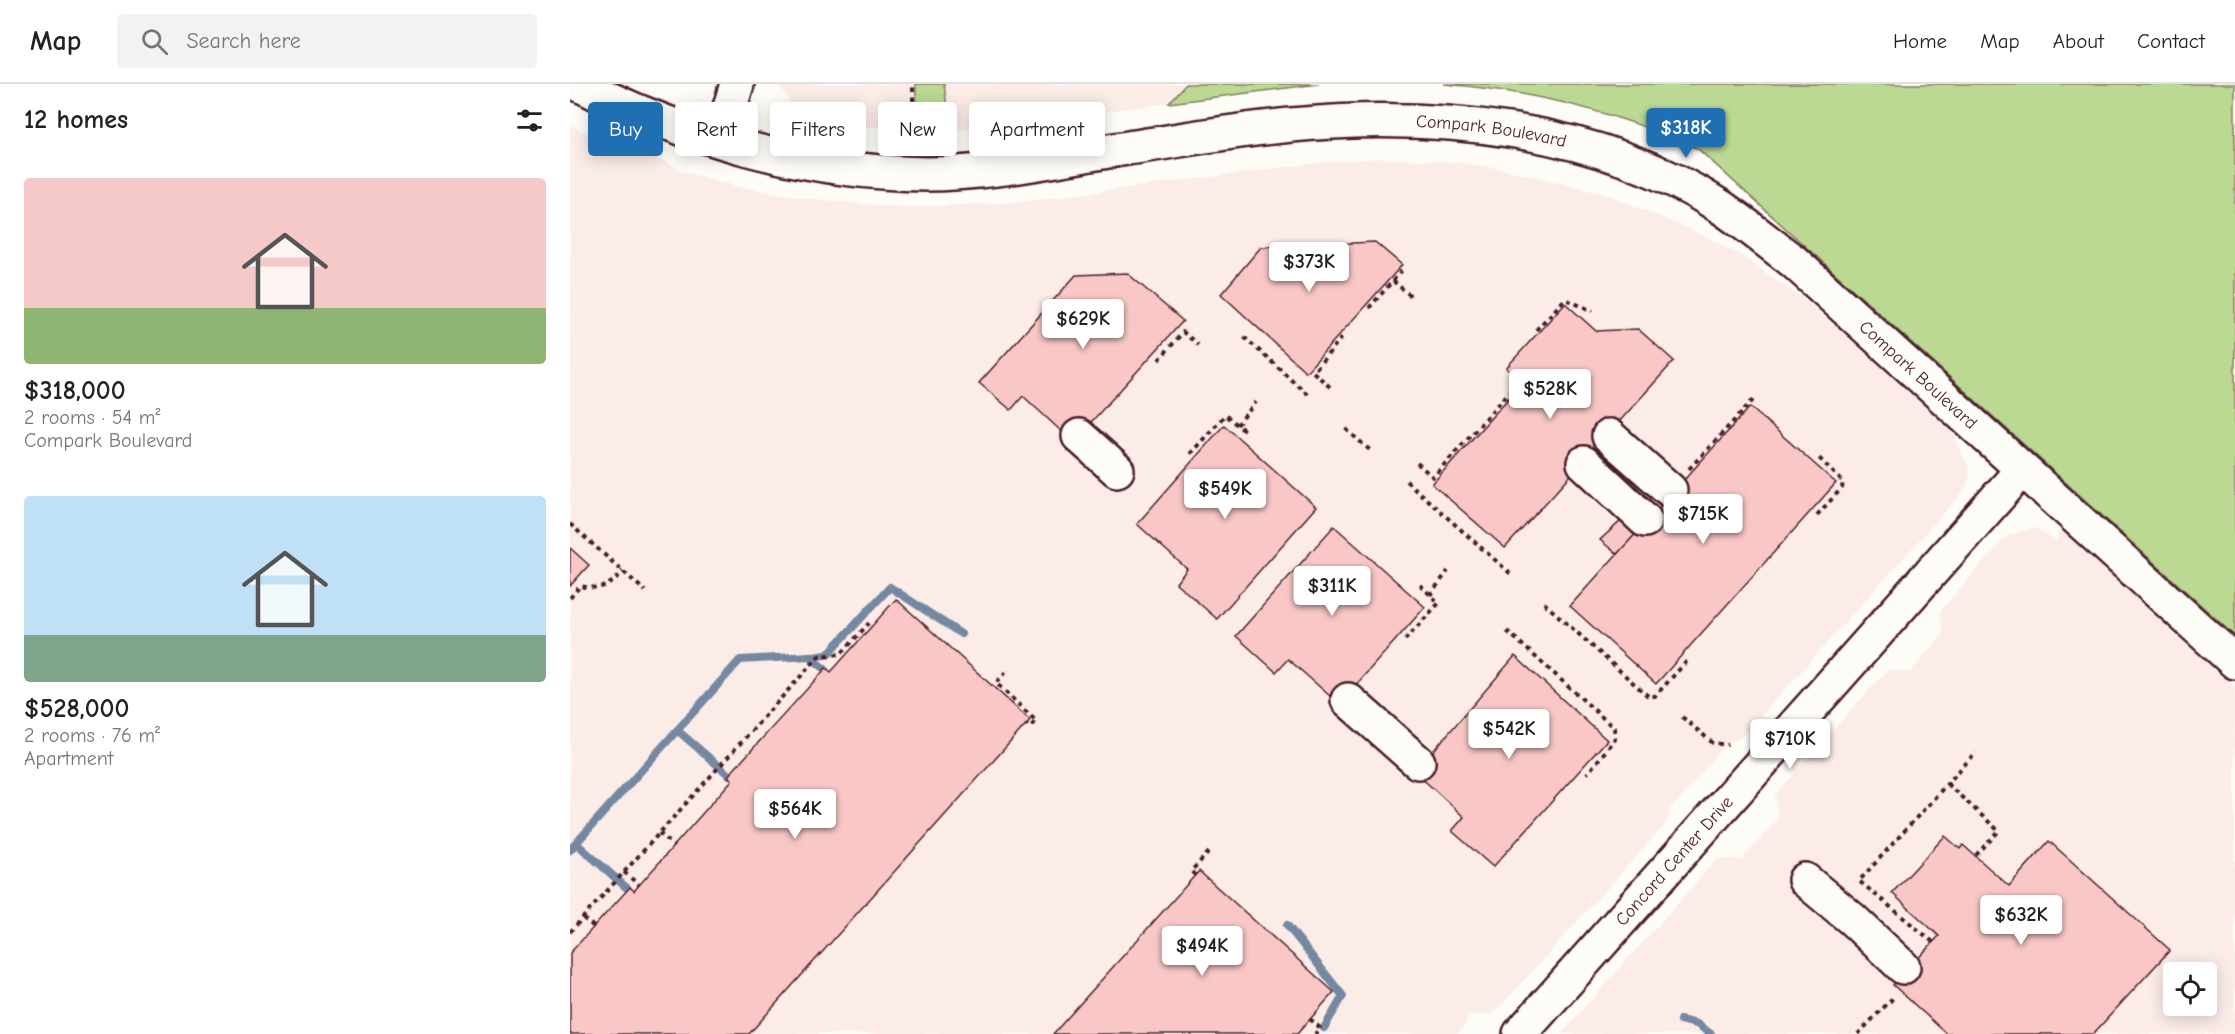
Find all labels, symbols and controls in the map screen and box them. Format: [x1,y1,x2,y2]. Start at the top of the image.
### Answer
search box [117,14,537,68]
text: Map [30,25,81,57]
icon: search [138,25,171,58]
text: Search here [186,28,301,54]
text: Home [1893,29,1947,53]
text: Map [1980,29,2020,53]
text: About [2053,29,2104,53]
text: Contact [2137,29,2205,53]
chip: Buy [588,102,663,156]
chip: Rent [675,102,758,156]
chip: Filters [770,102,866,156]
chip: New [878,102,957,156]
chip: Apartment [969,102,1105,156]
icon: filters [513,104,546,137]
text: 12 homes [24,105,128,135]
pin: $318K [1644,108,1728,159]
street label: Compark Boulevard [1416,111,1569,152]
text: $318K [1660,116,1712,139]
icon: home [231,217,339,325]
pin: $373K [1267,242,1351,293]
text: $373K [1283,250,1335,273]
pin: $629K [1041,299,1125,350]
text: $629K [1056,307,1110,330]
street label: Compark Boulevard [1855,316,1982,433]
pin: $528K [1508,369,1592,420]
text: $318,000 [24,376,126,406]
text: $528K [1523,377,1577,400]
text: 2 rooms · 54 m² [24,406,160,429]
text: Compark Boulevard [24,429,192,452]
pin: $549K [1183,469,1267,520]
text: $549K [1198,477,1252,500]
pin: $715K [1661,494,1745,545]
text: $715K [1678,502,1728,525]
icon: home [231,535,339,643]
pin: $311K [1290,566,1374,617]
text: $311K [1308,574,1356,597]
text: $528,000 [24,694,129,724]
pin: $542K [1467,709,1551,760]
text: $542K [1482,717,1536,740]
pin: $710K [1748,719,1832,770]
text: 2 rooms · 76 m² [24,724,160,747]
text: $710K [1764,727,1816,750]
text: Apartment [24,747,114,770]
pin: $564K [753,789,837,840]
street label: Concord Center Drive [1611,791,1737,930]
text: $564K [768,797,822,820]
pin: $632K [1979,895,2063,946]
text: $632K [1994,903,2048,926]
pin: $494K [1160,926,1244,977]
text: $494K [1176,934,1228,957]
map controls [2163,962,2217,1016]
button: locate [2163,962,2217,1016]

